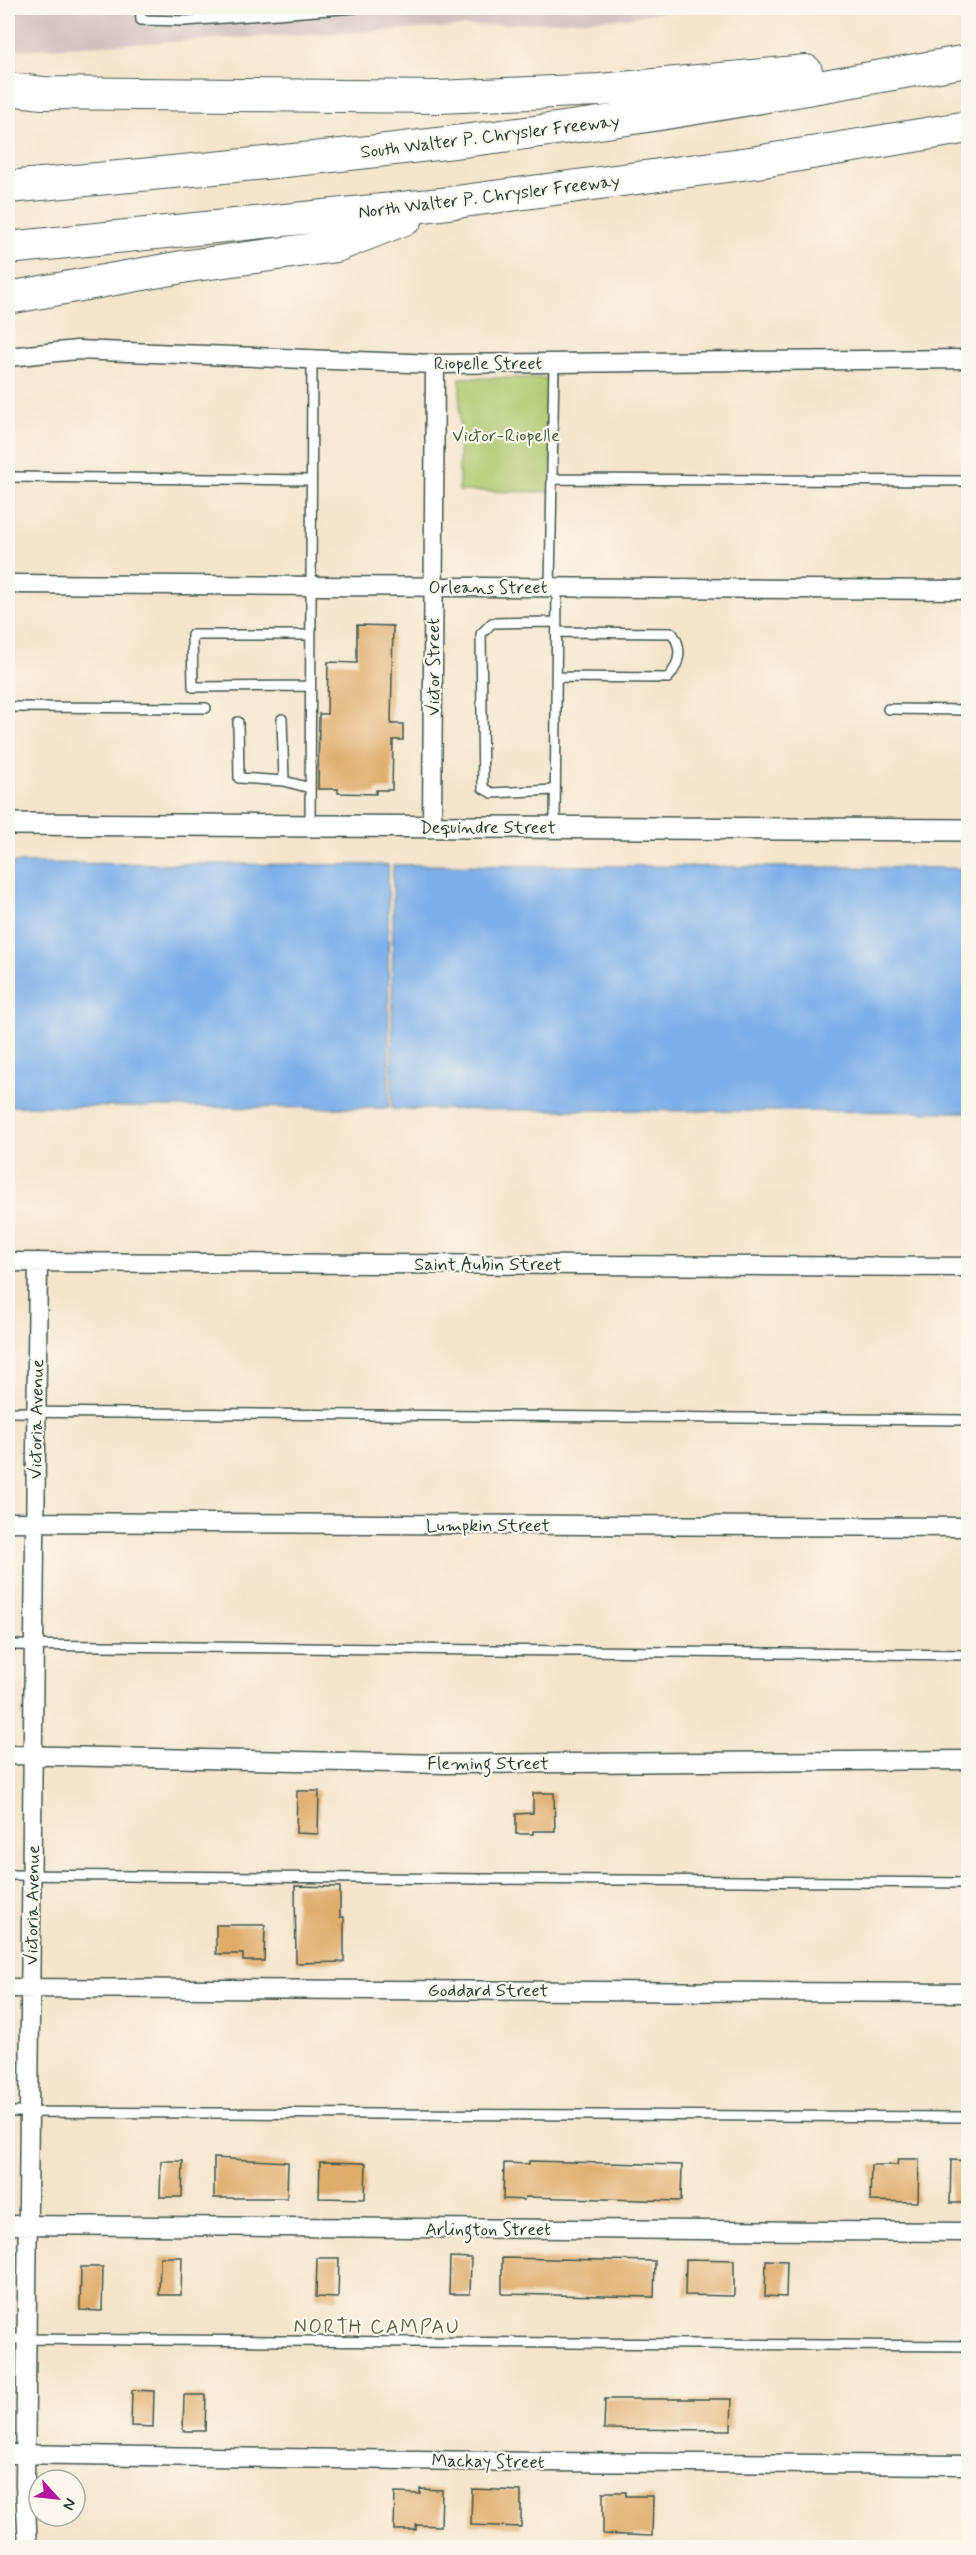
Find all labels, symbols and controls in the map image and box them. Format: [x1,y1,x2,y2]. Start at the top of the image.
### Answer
street label: South Walter P. Chrysler Freeway [359,109,621,165]
street label: North Walter P. Chrysler Freeway [357,169,621,225]
street label: Riopelle Street [434,352,543,376]
park label: Victor-Riopelle [452,424,560,448]
street label: Orleans Street [429,576,548,600]
street label: Victor Street [422,618,446,716]
street label: Dequindre Street [420,816,556,840]
street label: Saint Aubin Street [414,1253,562,1277]
street label: Victoria Avenue [24,1359,50,1479]
street label: Lumpkin Street [426,1514,550,1538]
street label: Fleming Street [427,1752,549,1778]
street label: Victoria Avenue [20,1845,46,1965]
street label: Goddard Street [428,1979,548,2003]
street label: Arlington Street [425,2218,551,2244]
district label: NORTH CAMPAU [294,2314,460,2341]
street label: Mackay Street [431,2449,545,2475]
north arrow [27,2468,87,2528]
text: N [57,2495,81,2514]

